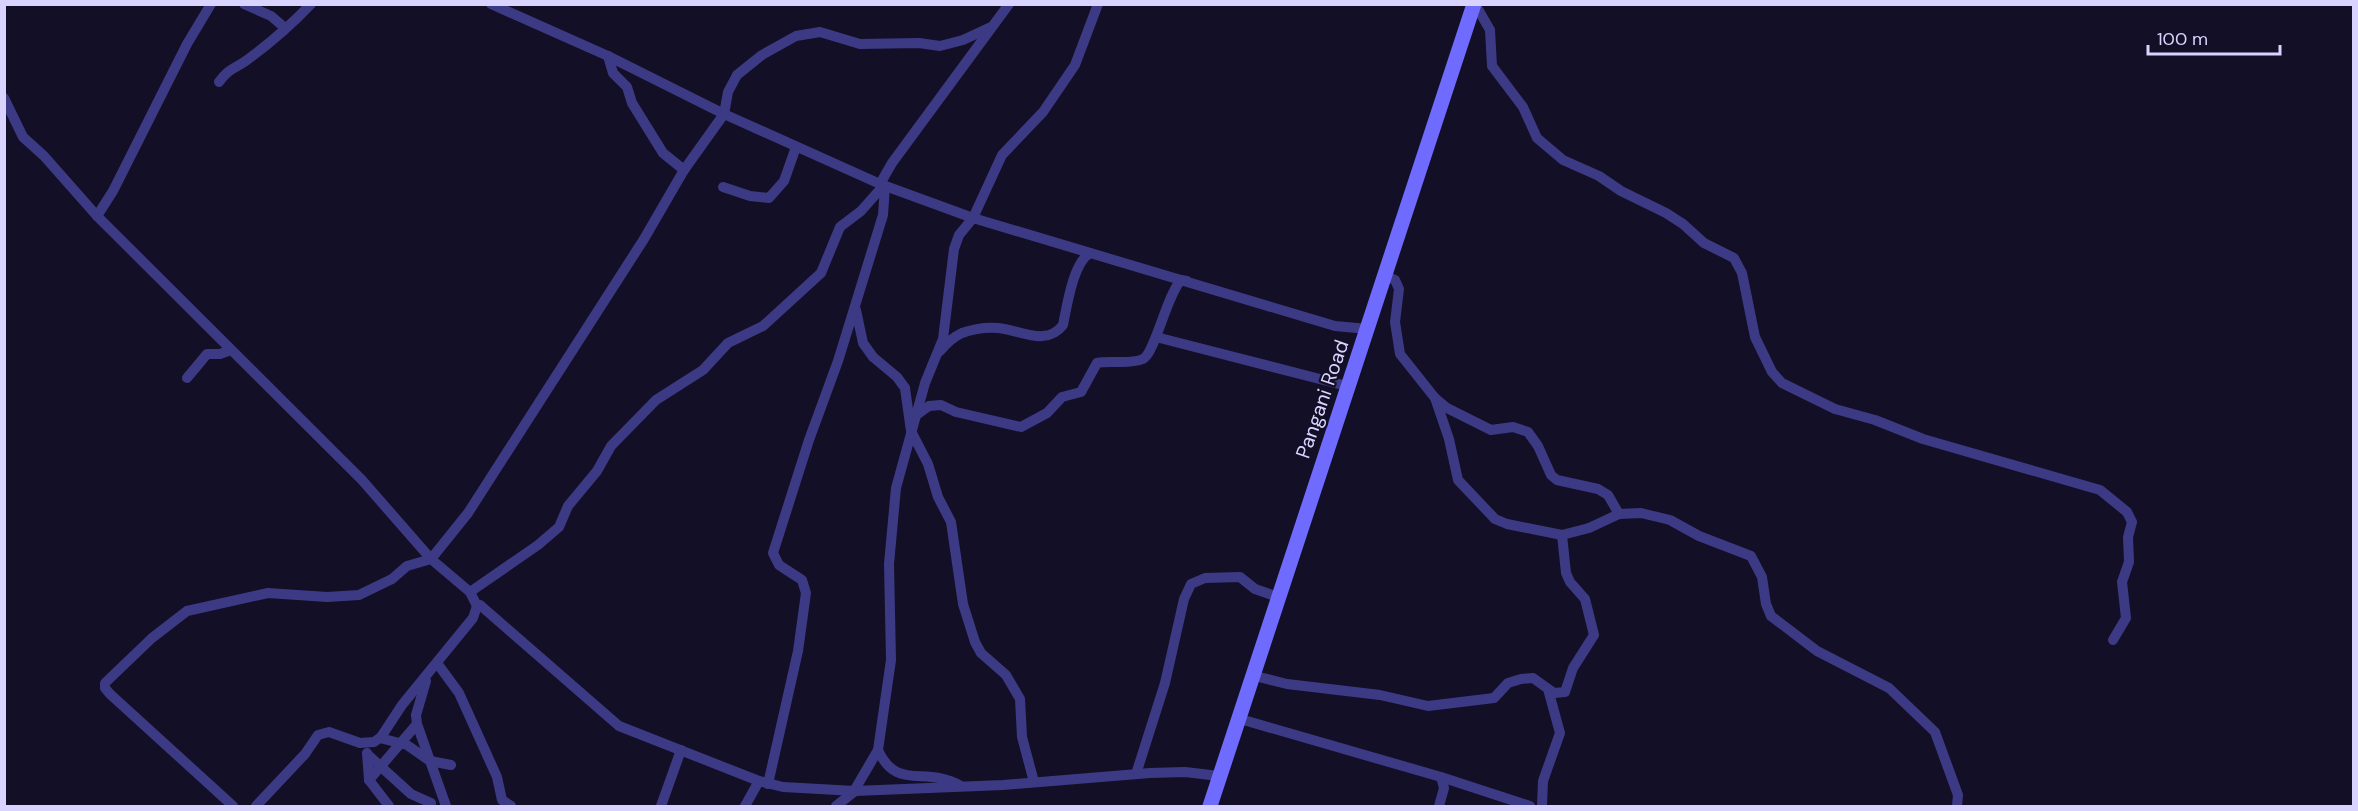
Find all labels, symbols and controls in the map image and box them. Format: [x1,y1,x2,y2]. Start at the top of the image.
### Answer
scale bar [2148,18,2280,56]
text: 100 m [2157,27,2208,51]
street label: Pangani Road [1290,336,1354,462]

